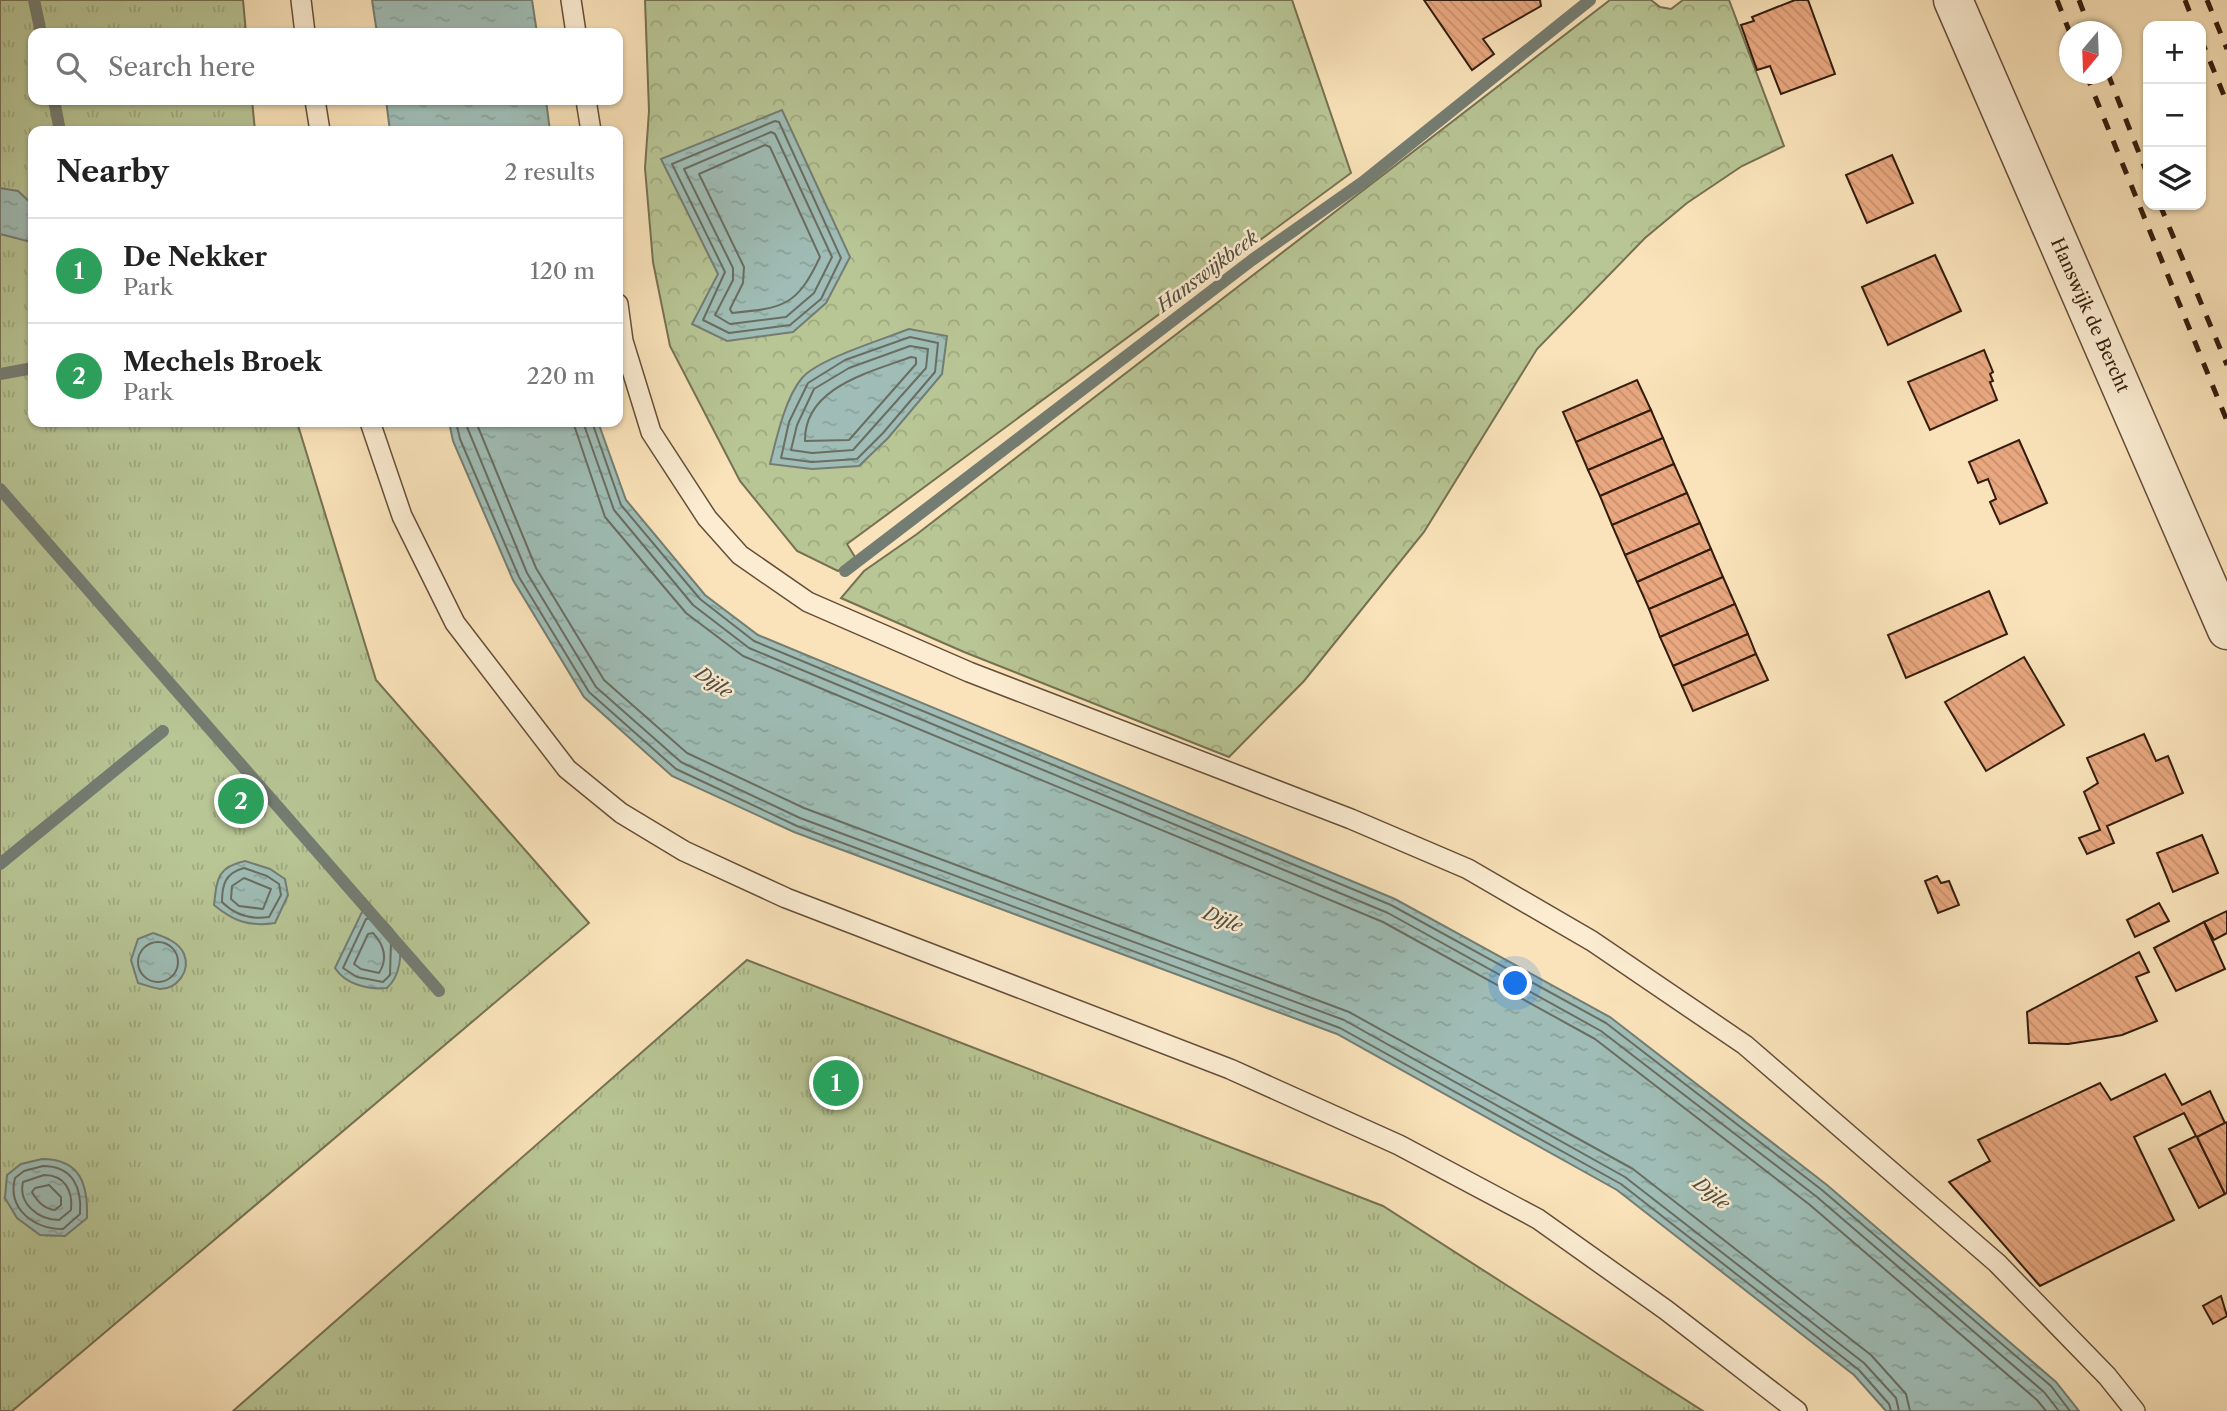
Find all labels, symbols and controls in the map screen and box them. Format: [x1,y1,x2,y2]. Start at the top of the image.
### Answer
north arrow [2059,21,2122,84]
map controls [2143,21,2206,210]
button: + [2143,21,2206,84]
search box [28,28,623,105]
icon: search [52,48,90,86]
text: Search here [108,51,255,83]
button: − [2143,84,2206,147]
button: layers [2143,147,2206,210]
text: Nearby [56,153,169,190]
text: 2 results [504,158,595,186]
water label: Hanswijkbeek [1150,226,1263,318]
street label: Hanswijk de Bercht [2046,234,2134,396]
text: De Nekker [123,241,267,273]
text: 1 [74,257,84,285]
text: 120 m [530,257,595,285]
text: Park [123,273,173,301]
text: Mechels Broek [123,346,322,378]
text: 2 [72,362,86,390]
text: 220 m [526,362,595,390]
text: Park [123,378,173,406]
water label: Dijle [689,660,737,704]
pin: 2 [218,775,264,827]
water label: Dijle [1198,901,1247,938]
your location [1498,966,1532,1000]
pin: 1 [813,1057,859,1109]
water label: Dijle [1687,1171,1735,1215]

